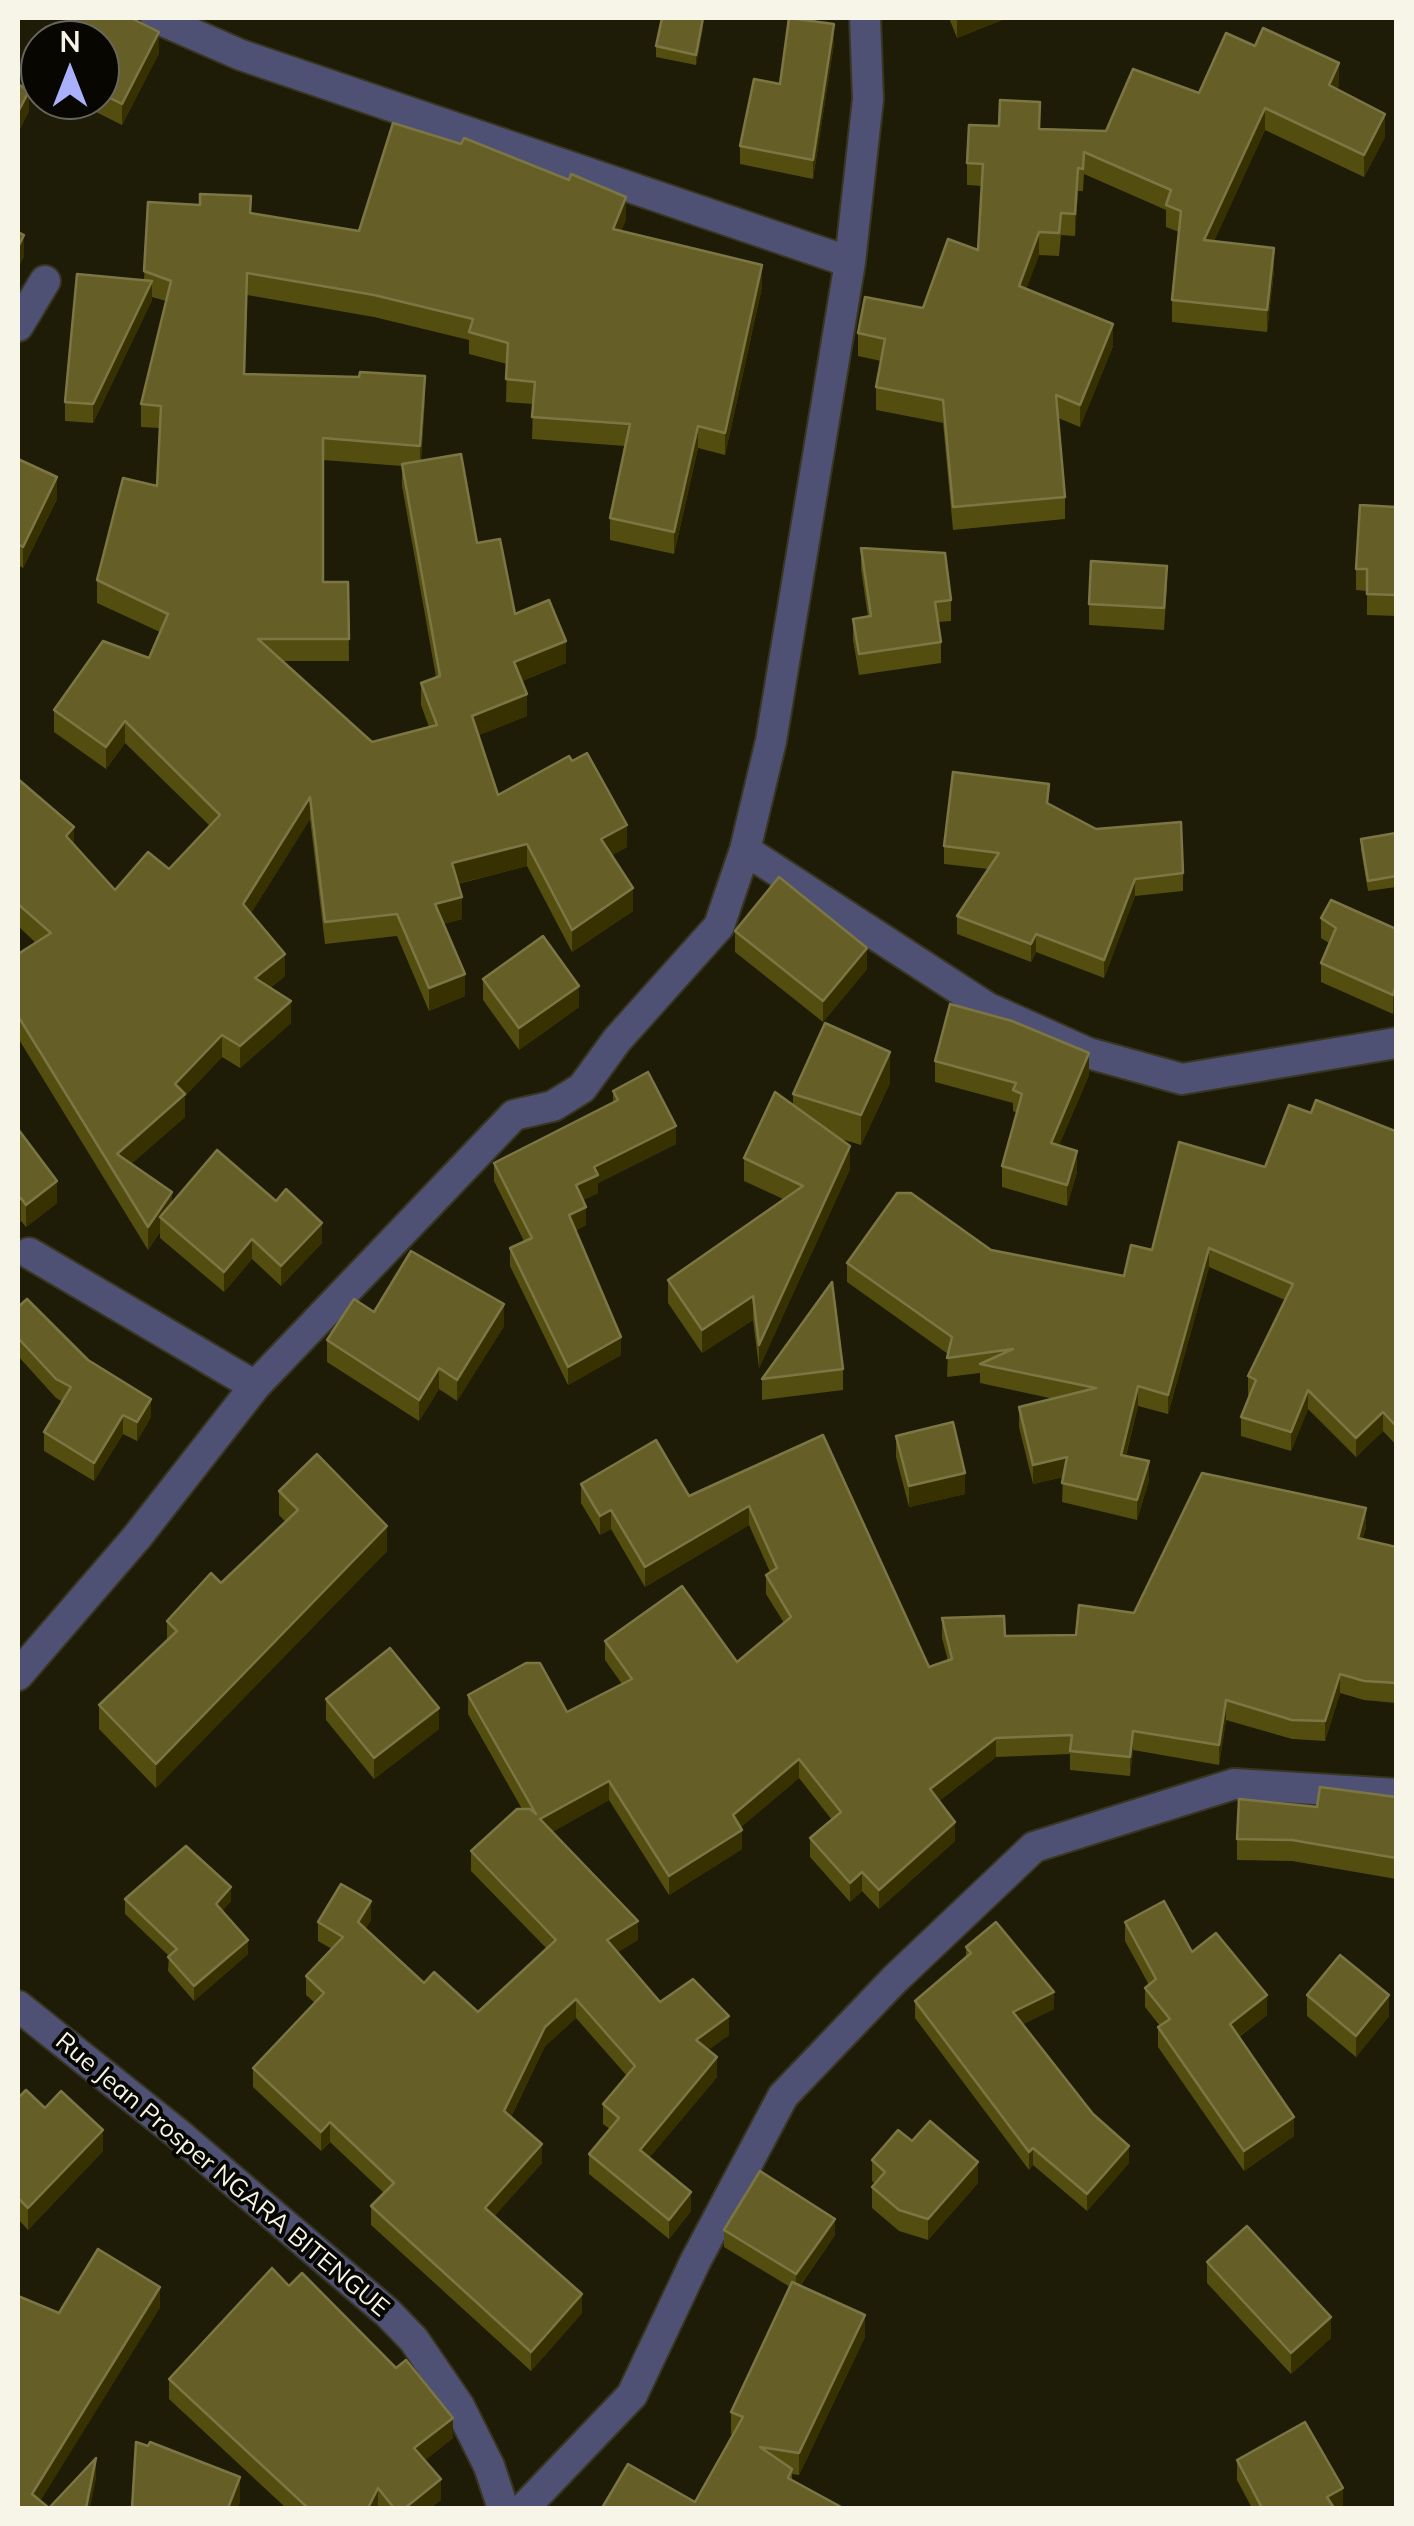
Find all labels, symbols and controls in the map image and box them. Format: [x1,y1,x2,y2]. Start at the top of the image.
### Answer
north arrow [20,20,120,120]
text: N [59,24,81,59]
street label: Rue Jean Prosper NGARA BITENGUE [49,2027,395,2323]

